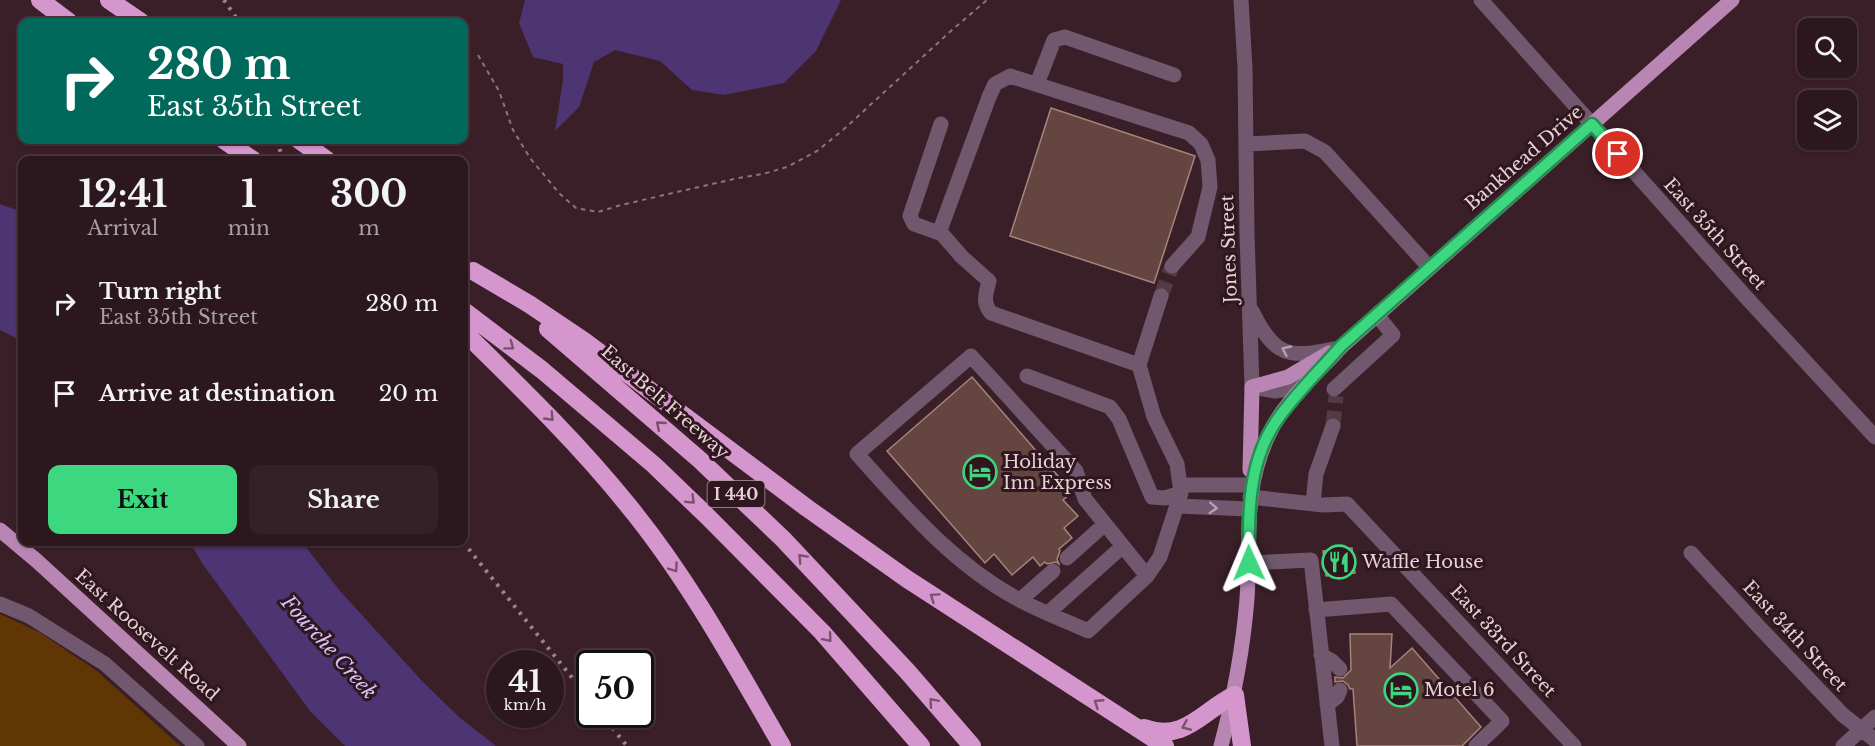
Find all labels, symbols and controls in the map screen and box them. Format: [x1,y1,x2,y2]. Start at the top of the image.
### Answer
map controls [1797,18,1857,150]
button: search [1797,18,1857,78]
text: 280 m [147,38,290,90]
icon: right [48,42,126,120]
text: East 35th Street [147,90,362,123]
button: layers [1797,90,1857,150]
street label: Bankhead Drive [1461,101,1587,215]
pin [1592,128,1643,179]
icon: arrive [1601,137,1634,170]
text: 12:41 [78,172,167,217]
text: 1 [241,172,257,217]
text: 300 [330,172,408,217]
street label: East 35th Street [1659,174,1771,295]
street label: Jones Street [1216,194,1242,306]
text: Arrival [87,216,158,240]
text: min [228,216,270,240]
text: m [358,216,380,240]
text: Turn right [99,278,221,305]
icon: right [48,287,81,320]
text: 280 m [365,290,438,317]
text: East 35th Street [99,305,258,329]
one-way arrow [504,339,515,350]
street label: East Belt Freeway [597,341,734,464]
one-way arrow [1282,345,1293,357]
icon: arrive [48,377,81,410]
text: Arrive at destination [99,380,336,407]
text: 20 m [379,380,438,407]
one-way arrow [543,410,554,421]
one-way arrow [656,421,667,432]
place label: Holiday Inn Express [1003,451,1112,494]
hotel icon: Holiday Inn Express [962,454,998,490]
button: Exit [48,465,237,534]
button: Share [249,465,438,534]
road number: I 440 [708,481,764,507]
one-way arrow [684,493,694,504]
one-way arrow [1208,501,1217,514]
position arrow [1217,531,1281,595]
restaurant icon: Waffle House [1321,544,1357,580]
place label: Waffle House [1361,551,1483,573]
one-way arrow [798,554,809,565]
one-way arrow [667,561,678,572]
street label: East Roosevelt Road [71,565,223,705]
street label: East 34th Street [1738,576,1852,696]
street label: East 33rd Street [1445,580,1561,702]
water label: Fourche Creek [276,590,382,704]
one-way arrow [930,594,941,605]
one-way arrow [821,632,832,642]
speed limit sign: 50 [576,650,654,728]
text: 41 [509,663,542,700]
hotel icon: Motel 6 [1383,672,1419,708]
place label: Motel 6 [1424,679,1495,701]
text: km/h [504,695,546,714]
one-way arrow [930,698,941,709]
one-way arrow [1094,699,1105,710]
one-way arrow [1181,719,1192,731]

